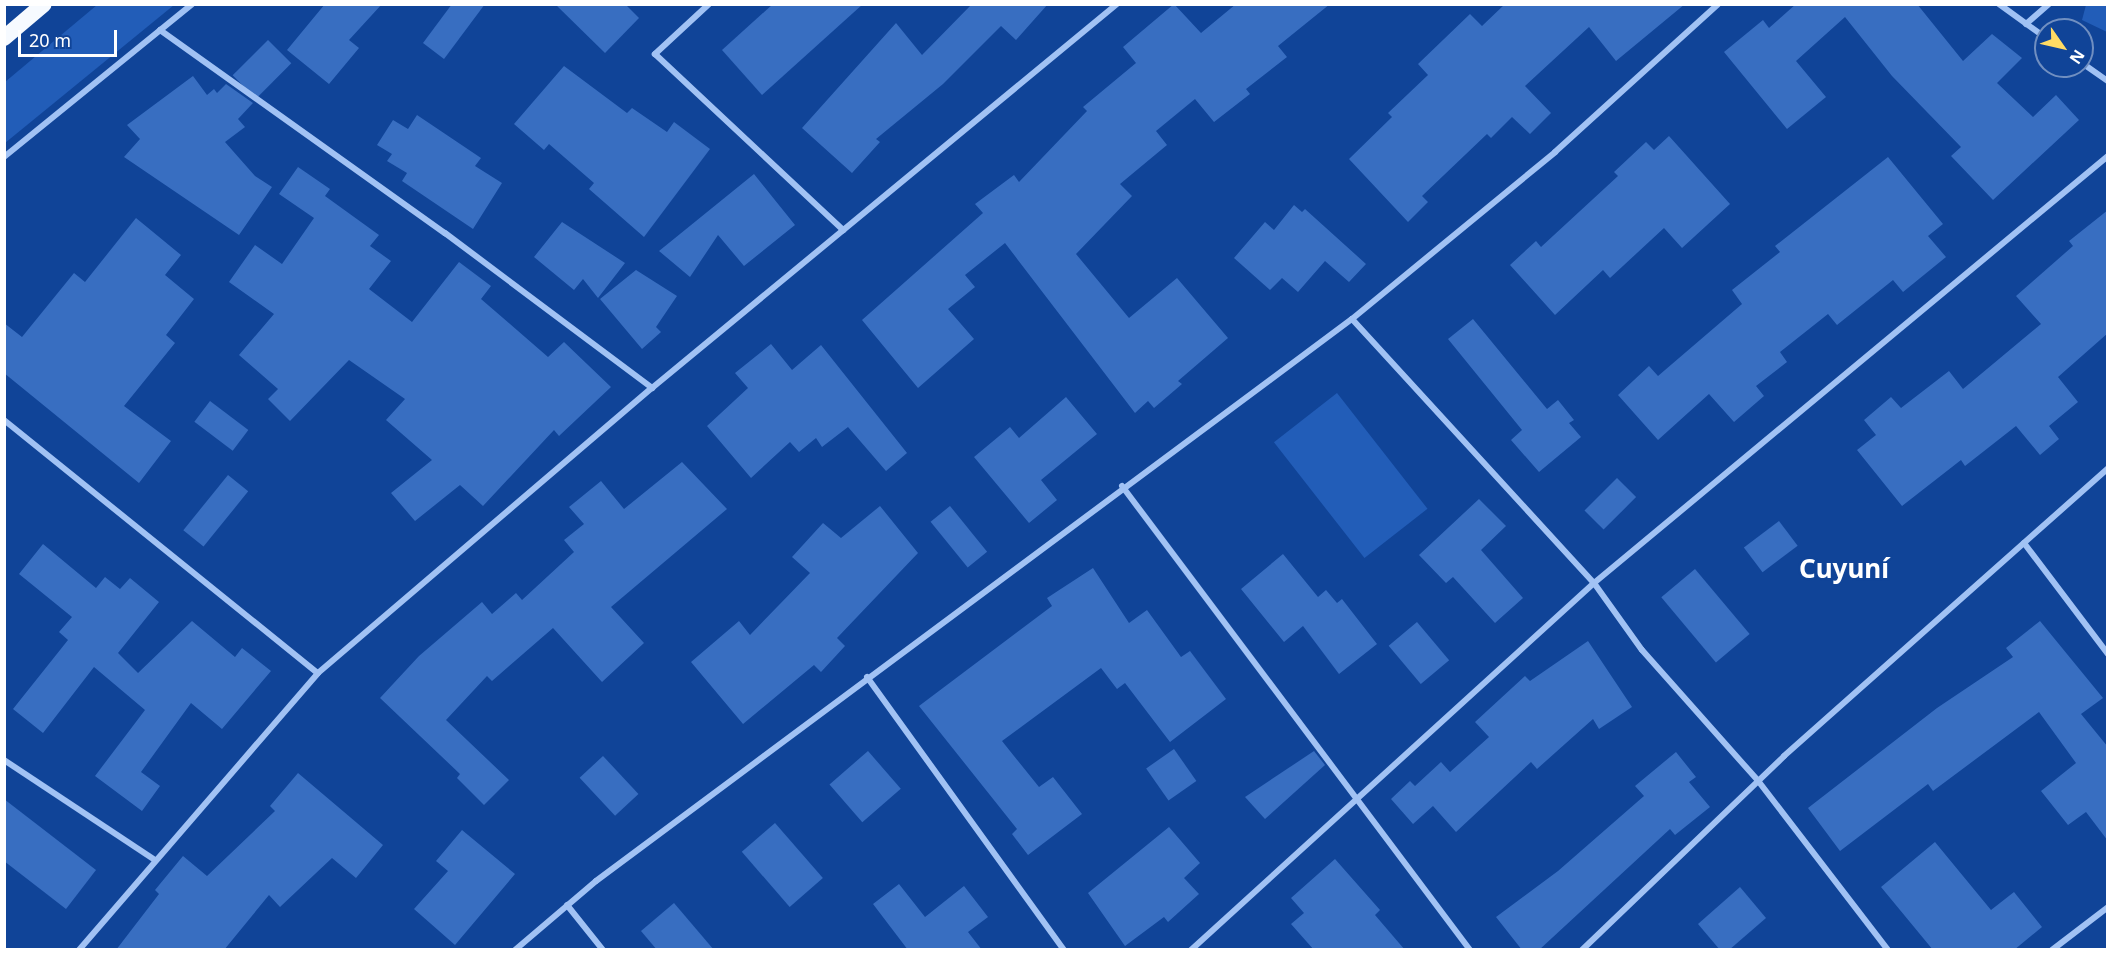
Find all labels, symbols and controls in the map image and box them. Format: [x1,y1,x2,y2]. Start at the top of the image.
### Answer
scale bar [21,18,120,56]
north arrow [2034,18,2094,78]
text: 20 m [29,28,71,52]
text: N [2065,45,2090,68]
district label: Cuyuní [1799,553,1889,585]

